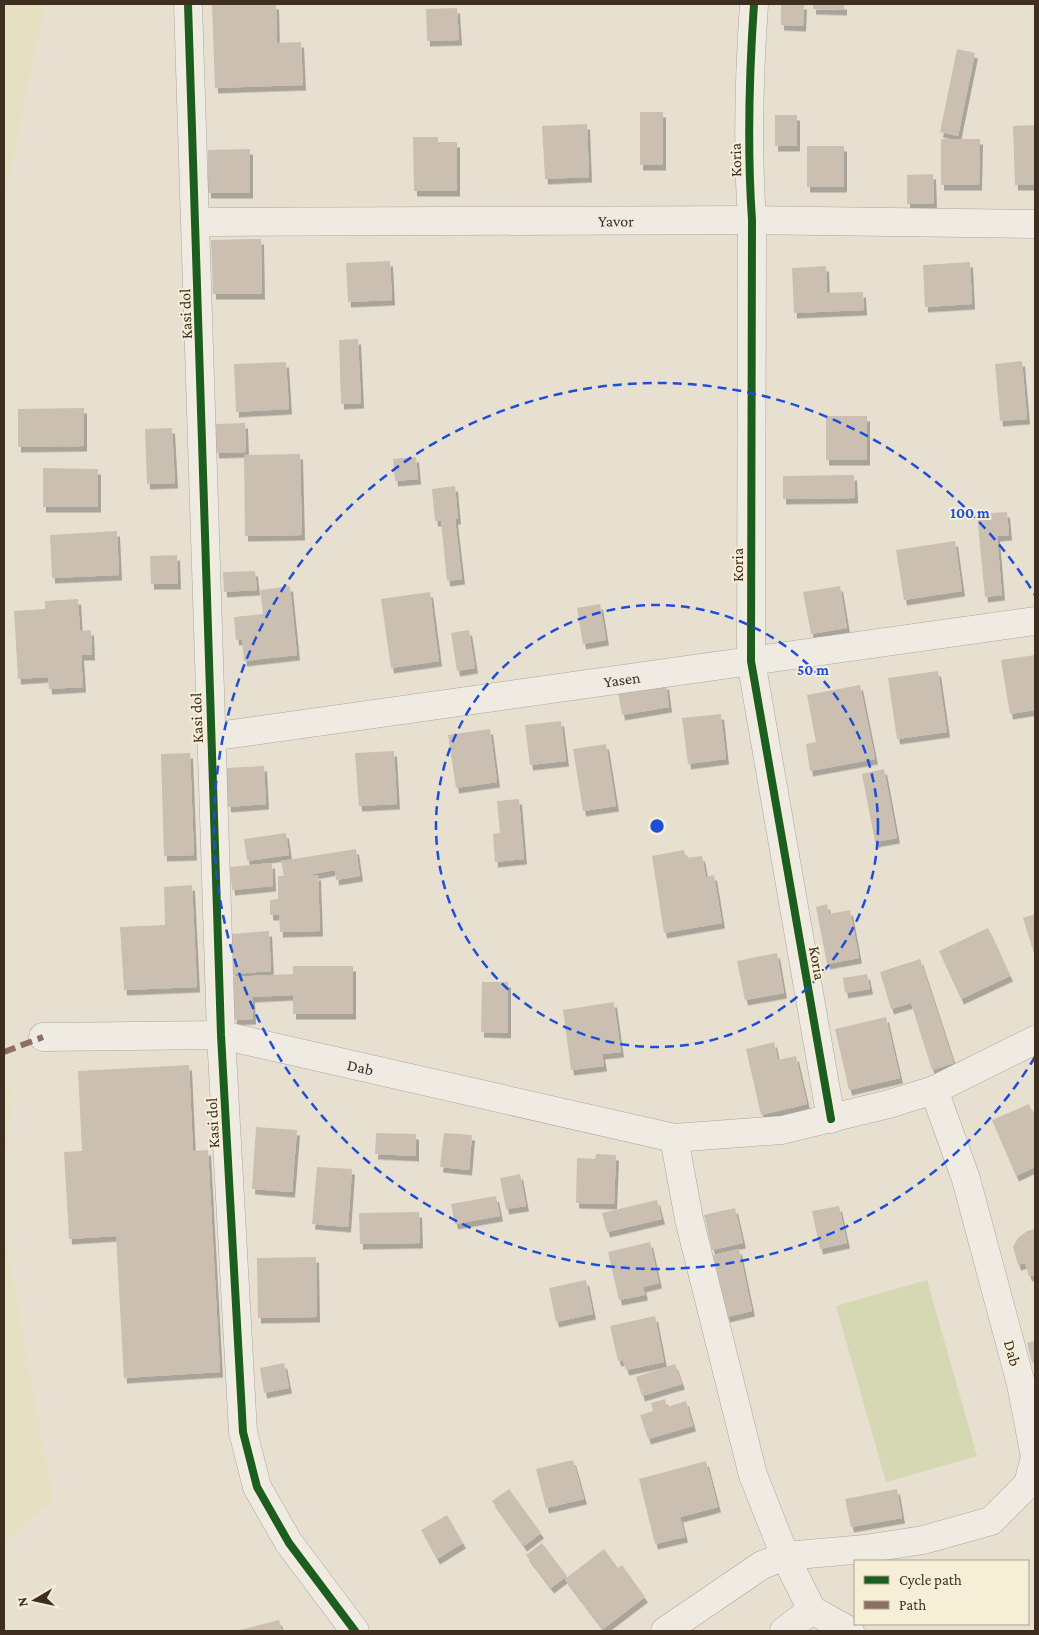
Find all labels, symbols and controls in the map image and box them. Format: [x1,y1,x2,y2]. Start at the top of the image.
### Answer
street label: Koria [727,142,744,177]
street label: Yavor [598,212,634,230]
street label: Kasi dol [176,288,195,339]
text: 100 m [950,505,990,521]
street label: Koria [729,547,746,582]
text: 50 m [797,662,829,678]
street label: Yasen [603,669,642,691]
street label: Kasi dol [187,692,206,743]
centre of rings [648,817,666,835]
street label: Koria [806,945,829,982]
street label: Dab [346,1056,375,1078]
street label: Kasi dol [203,1097,222,1149]
street label: Dab [1001,1338,1024,1368]
legend [854,1560,1029,1625]
text: Cycle path [899,1572,962,1589]
north arrow [10,1575,60,1625]
text: N [13,1596,31,1608]
text: Path [899,1597,926,1613]

